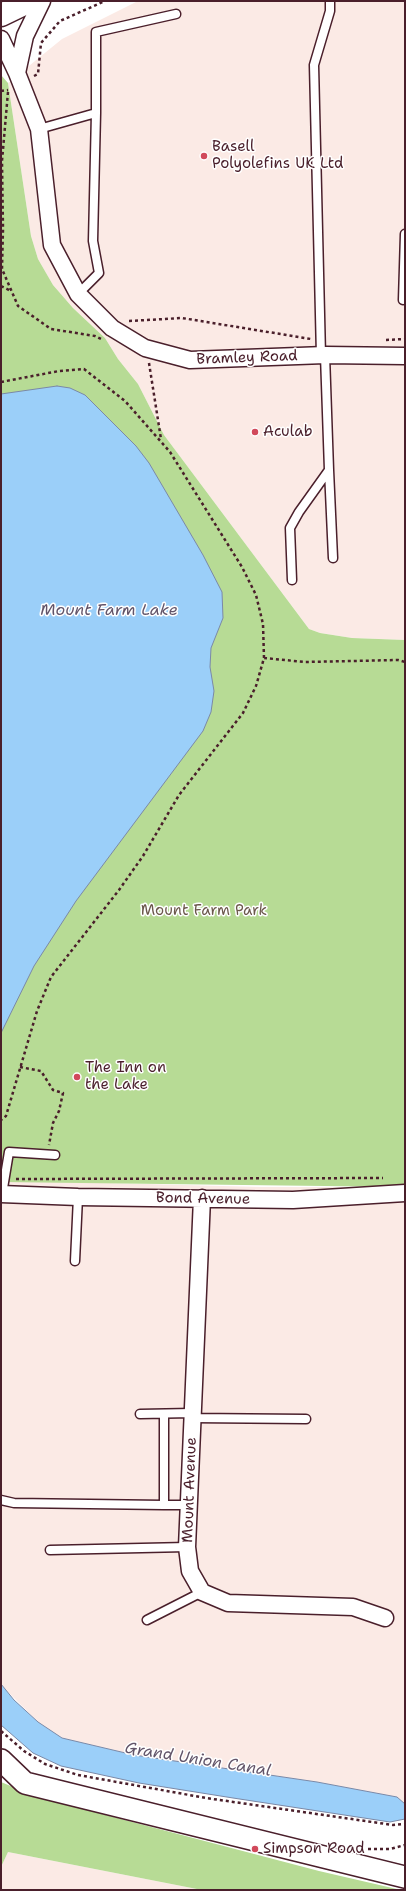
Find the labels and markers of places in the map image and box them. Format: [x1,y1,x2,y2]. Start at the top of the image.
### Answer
place label: Basell Polyolefins UK Ltd [212,138,343,173]
marker: Basell Polyolefins UK Ltd [199,151,209,161]
place label: Aculab [263,423,312,441]
marker: Aculab [250,427,260,437]
place label: The Inn on the Lake [85,1059,166,1094]
marker: The Inn on the Lake [72,1072,82,1082]
place label: Simpson Road [263,1840,365,1858]
marker: Simpson Road [250,1844,260,1854]

